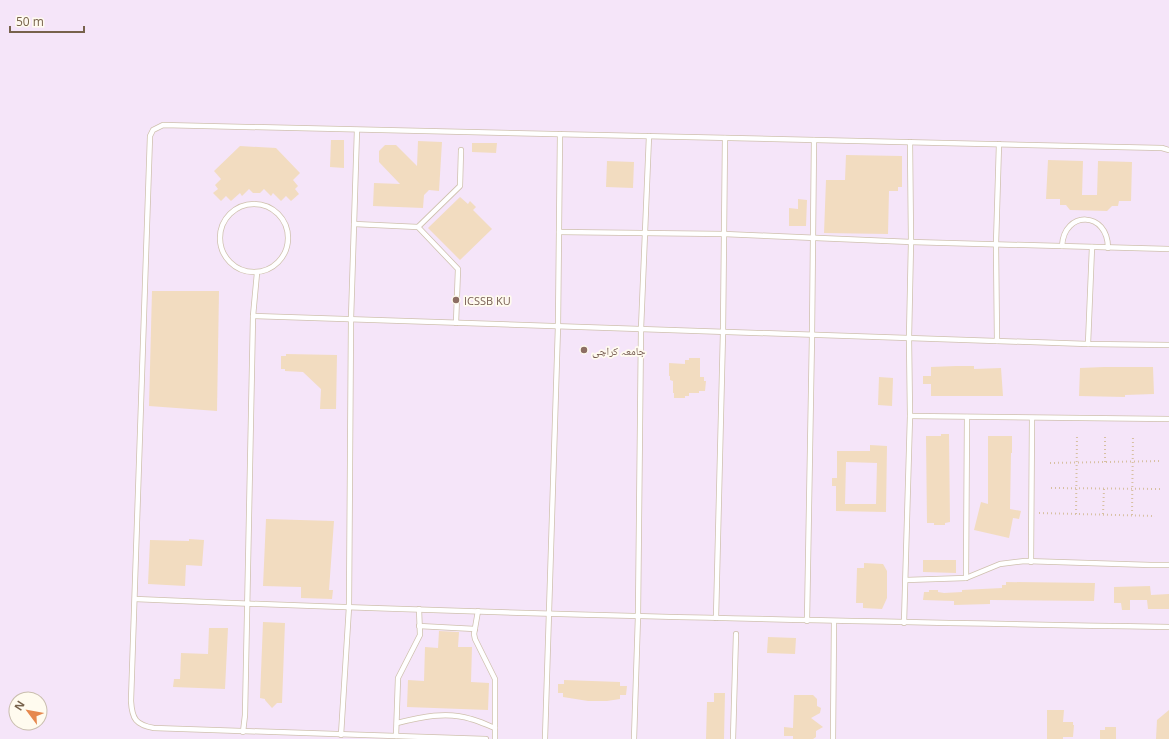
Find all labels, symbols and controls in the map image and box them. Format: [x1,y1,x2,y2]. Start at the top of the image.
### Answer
scale bar [10,8,84,34]
text: 50 m [16,13,44,30]
place label: ICSSB KU [464,293,511,308]
marker: ICSSB KU [451,295,461,305]
place label: جامعہ کراچی [592,343,646,358]
marker: جامعہ کراچی [579,345,589,355]
north arrow [8,691,48,731]
text: N [10,698,28,713]

